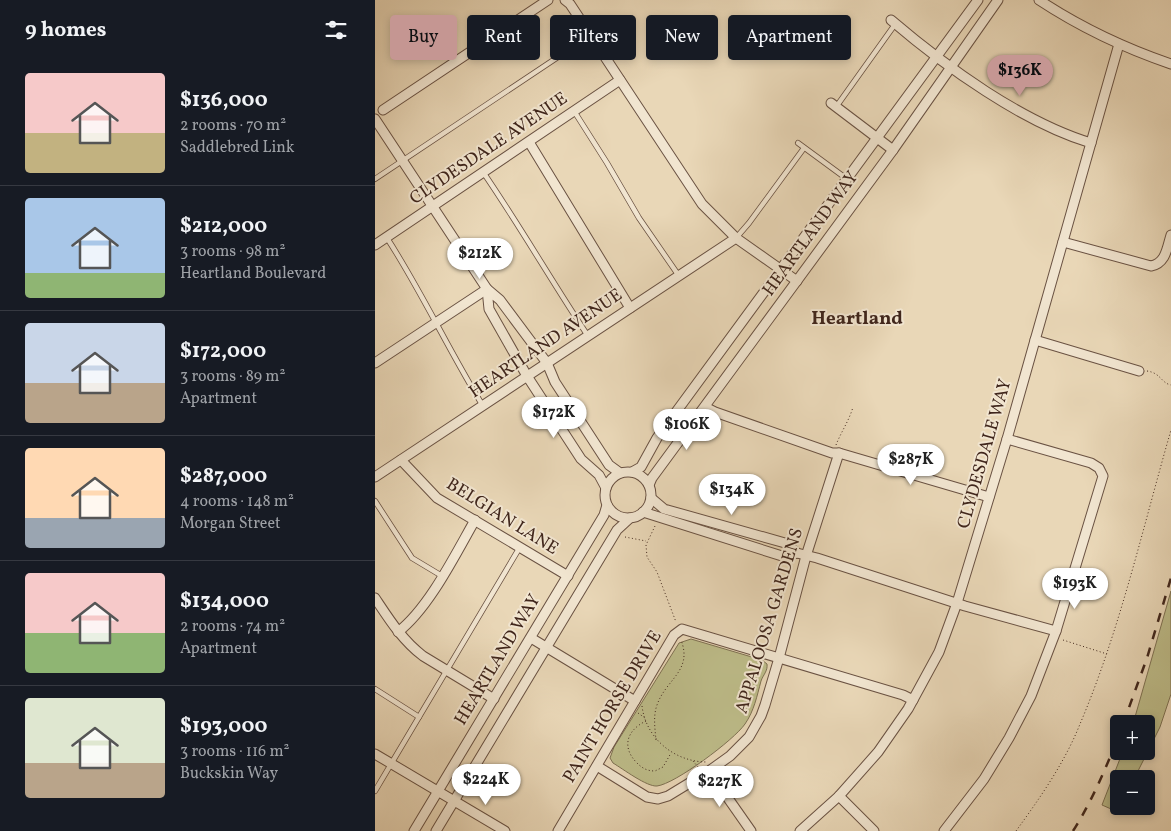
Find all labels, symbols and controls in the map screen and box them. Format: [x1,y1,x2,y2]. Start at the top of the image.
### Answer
chip: Buy [390,15,457,60]
chip: Rent [467,15,540,60]
chip: Filters [550,15,636,60]
chip: New [646,15,718,60]
chip: Apartment [728,15,851,60]
text: 9 homes [25,16,106,45]
icon: filters [322,16,350,44]
pin: $136K [985,54,1055,97]
text: $136K [998,60,1042,82]
text: $136,000 [180,86,268,115]
street label: CLYDESDALE AVENUE [405,87,573,211]
icon: home [65,93,125,153]
text: 2 rooms · 70 m² [180,115,286,137]
text: Saddlebred Link [180,137,295,159]
street label: HEARTLAND WAY [757,166,865,302]
text: $212,000 [180,212,267,241]
icon: home [65,218,125,278]
pin: $212K [445,238,515,280]
text: 3 rooms · 98 m² [180,241,285,263]
text: $212K [458,243,502,265]
text: Heartland Boulevard [180,263,326,285]
street label: HEARTLAND AVENUE [464,283,628,405]
district label: Heartland [811,306,903,332]
text: $172,000 [180,337,266,366]
icon: home [65,343,125,403]
text: 3 rooms · 89 m² [180,366,285,388]
street label: CLYDESDALE WAY [952,376,1018,532]
text: Apartment [180,388,257,410]
pin: $172K [519,396,589,439]
text: $172K [533,402,575,424]
pin: $106K [652,408,722,451]
text: $106K [664,414,710,436]
pin: $287K [876,444,946,486]
text: $287K [888,449,934,471]
text: $287,000 [180,462,267,491]
icon: home [65,468,125,528]
street label: BELGIAN LANE [441,472,563,562]
pin: $134K [697,474,767,516]
text: $134K [710,479,754,501]
text: 4 rooms · 148 m² [180,491,294,513]
text: Morgan Street [180,513,281,535]
street label: APPALOOSA GARDENS [730,525,810,717]
pin: $193K [1040,568,1110,610]
text: $193K [1053,573,1097,595]
text: $134,000 [180,587,269,616]
street label: HEARTLAND WAY [449,590,547,730]
icon: home [65,593,125,653]
text: 2 rooms · 74 m² [180,616,285,638]
street label: PAINT HORSE DRIVE [557,626,669,788]
text: Apartment [180,638,257,660]
text: $193,000 [180,712,268,741]
map controls [1110,715,1155,815]
button: + [1110,715,1155,760]
icon: home [65,718,125,778]
text: 3 rooms · 116 m² [180,741,289,763]
text: Buckskin Way [180,763,278,785]
pin: $224K [451,764,521,806]
pin: $227K [685,766,755,808]
text: $224K [463,769,509,791]
button: − [1110,770,1155,815]
text: $227K [698,771,742,793]

